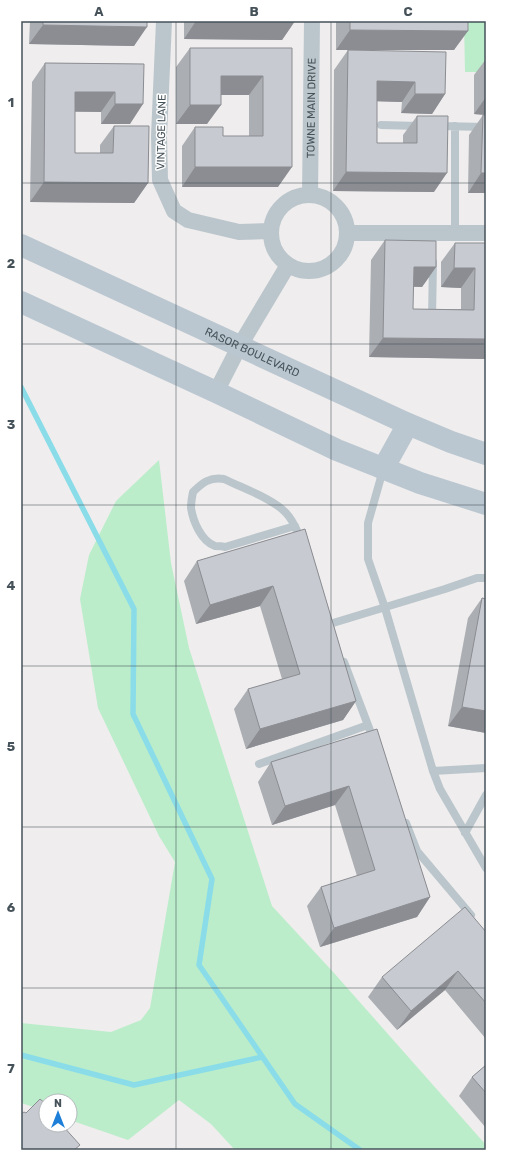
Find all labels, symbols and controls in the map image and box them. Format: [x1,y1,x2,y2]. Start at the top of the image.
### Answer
text: A [94,4,104,19]
text: B [249,4,259,19]
text: C [403,4,413,19]
street label: TOWNE MAIN DRIVE [304,57,319,158]
street label: VINTAGE LANE [154,94,169,170]
text: 1 [8,95,14,110]
text: 2 [7,256,15,271]
street label: RASOR BOULEVARD [203,325,302,380]
text: 3 [7,417,16,432]
text: 4 [7,578,16,593]
text: 5 [7,739,15,754]
text: 6 [7,900,16,915]
text: 7 [7,1061,15,1076]
north arrow [38,1093,78,1133]
text: N [54,1097,62,1110]

